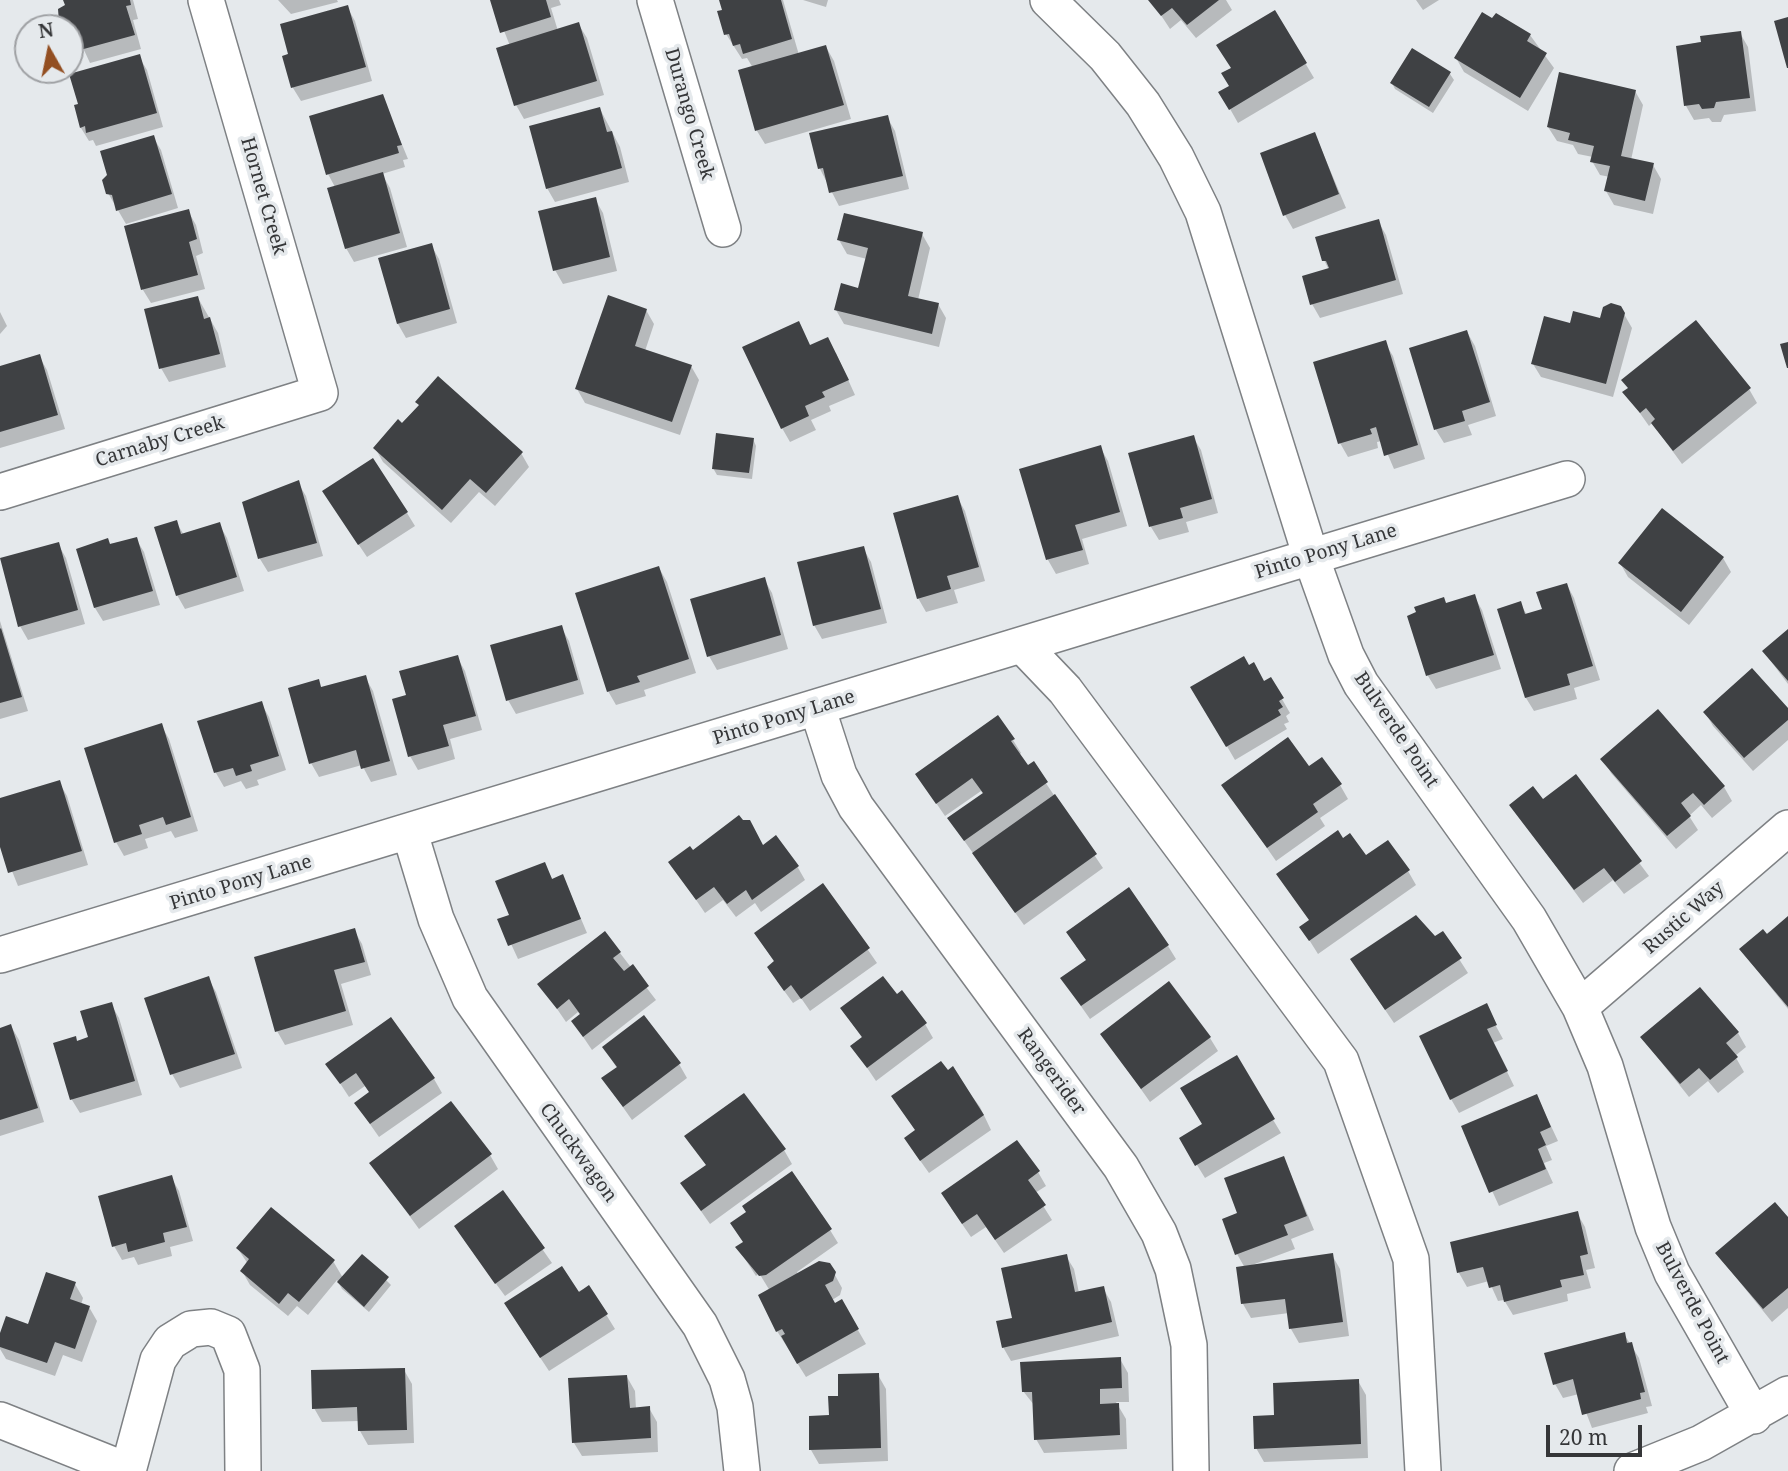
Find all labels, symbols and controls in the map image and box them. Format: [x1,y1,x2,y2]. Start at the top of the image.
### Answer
north arrow [14,14,84,84]
text: N [37,16,55,44]
street label: Durango Creek [659,46,719,182]
street label: Hornet Creek [235,135,291,257]
street label: Carnaby Creek [93,412,227,472]
street label: Pinto Pony Lane [1252,520,1400,584]
street label: Bulverde Point [1349,668,1443,792]
street label: Pinto Pony Lane [710,686,858,750]
street label: Pinto Pony Lane [167,851,315,915]
street label: Rustic Way [1639,877,1729,959]
street label: Rangerider [1012,1024,1090,1120]
street label: Chuckwagon [534,1099,622,1207]
street label: Bulverde Point [1650,1238,1734,1368]
scale bar [1550,1412,1646,1456]
text: 20 m [1559,1423,1608,1451]

